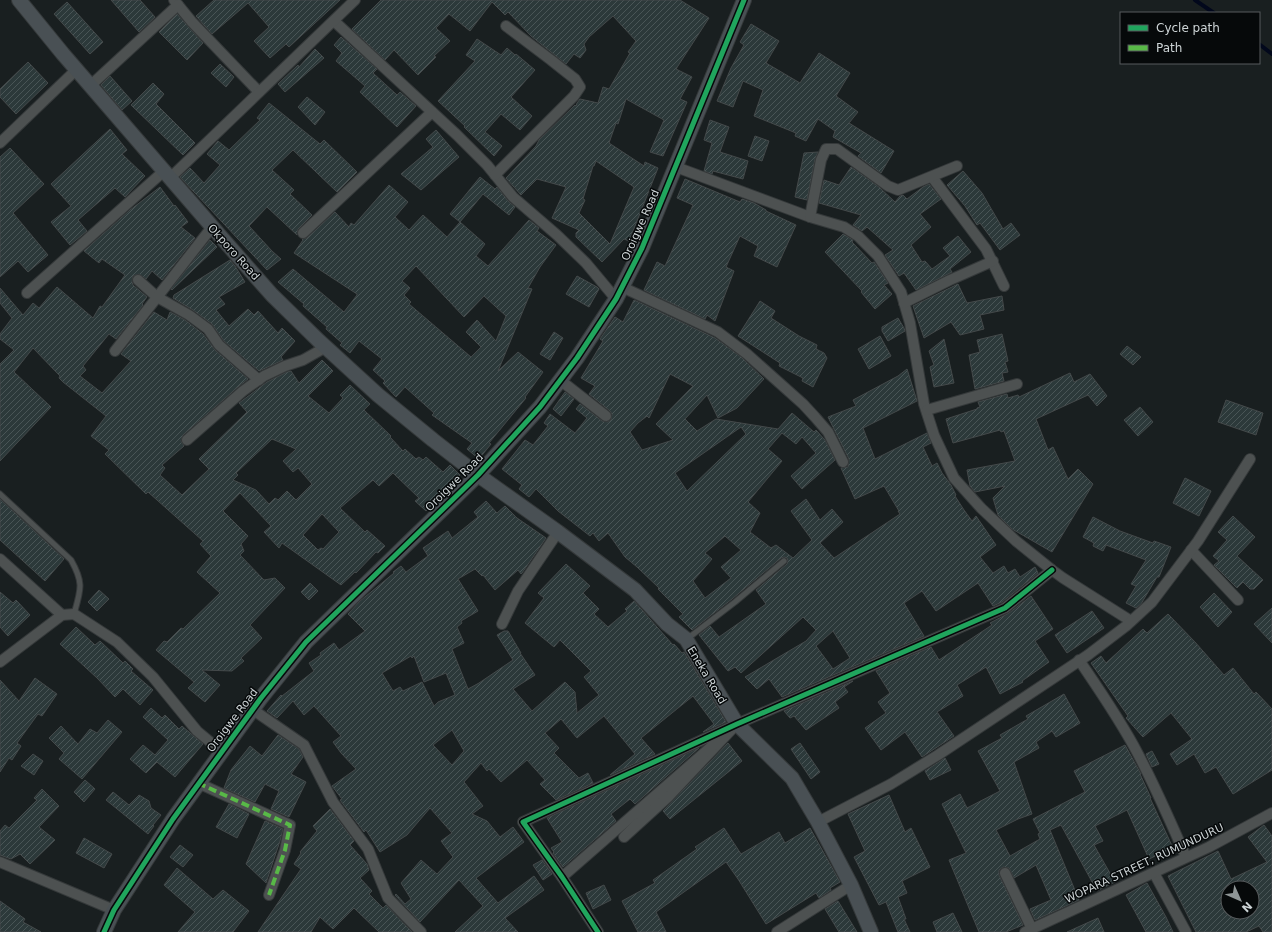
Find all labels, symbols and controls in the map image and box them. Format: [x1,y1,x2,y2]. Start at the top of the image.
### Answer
legend [1120,12,1260,64]
text: Cycle path [1156,21,1220,35]
text: Path [1156,41,1182,55]
street label: Oroigwe Road [619,188,662,263]
street label: Okporo Road [205,222,262,283]
street label: Oroigwe Road [423,451,486,514]
street label: Eneka Road [684,644,729,706]
street label: Oroigwe Road [204,686,261,755]
street label: WOPARA STREET, RUMUNDURU [1063,821,1226,906]
north arrow [1220,880,1260,920]
text: N [1239,899,1255,915]

